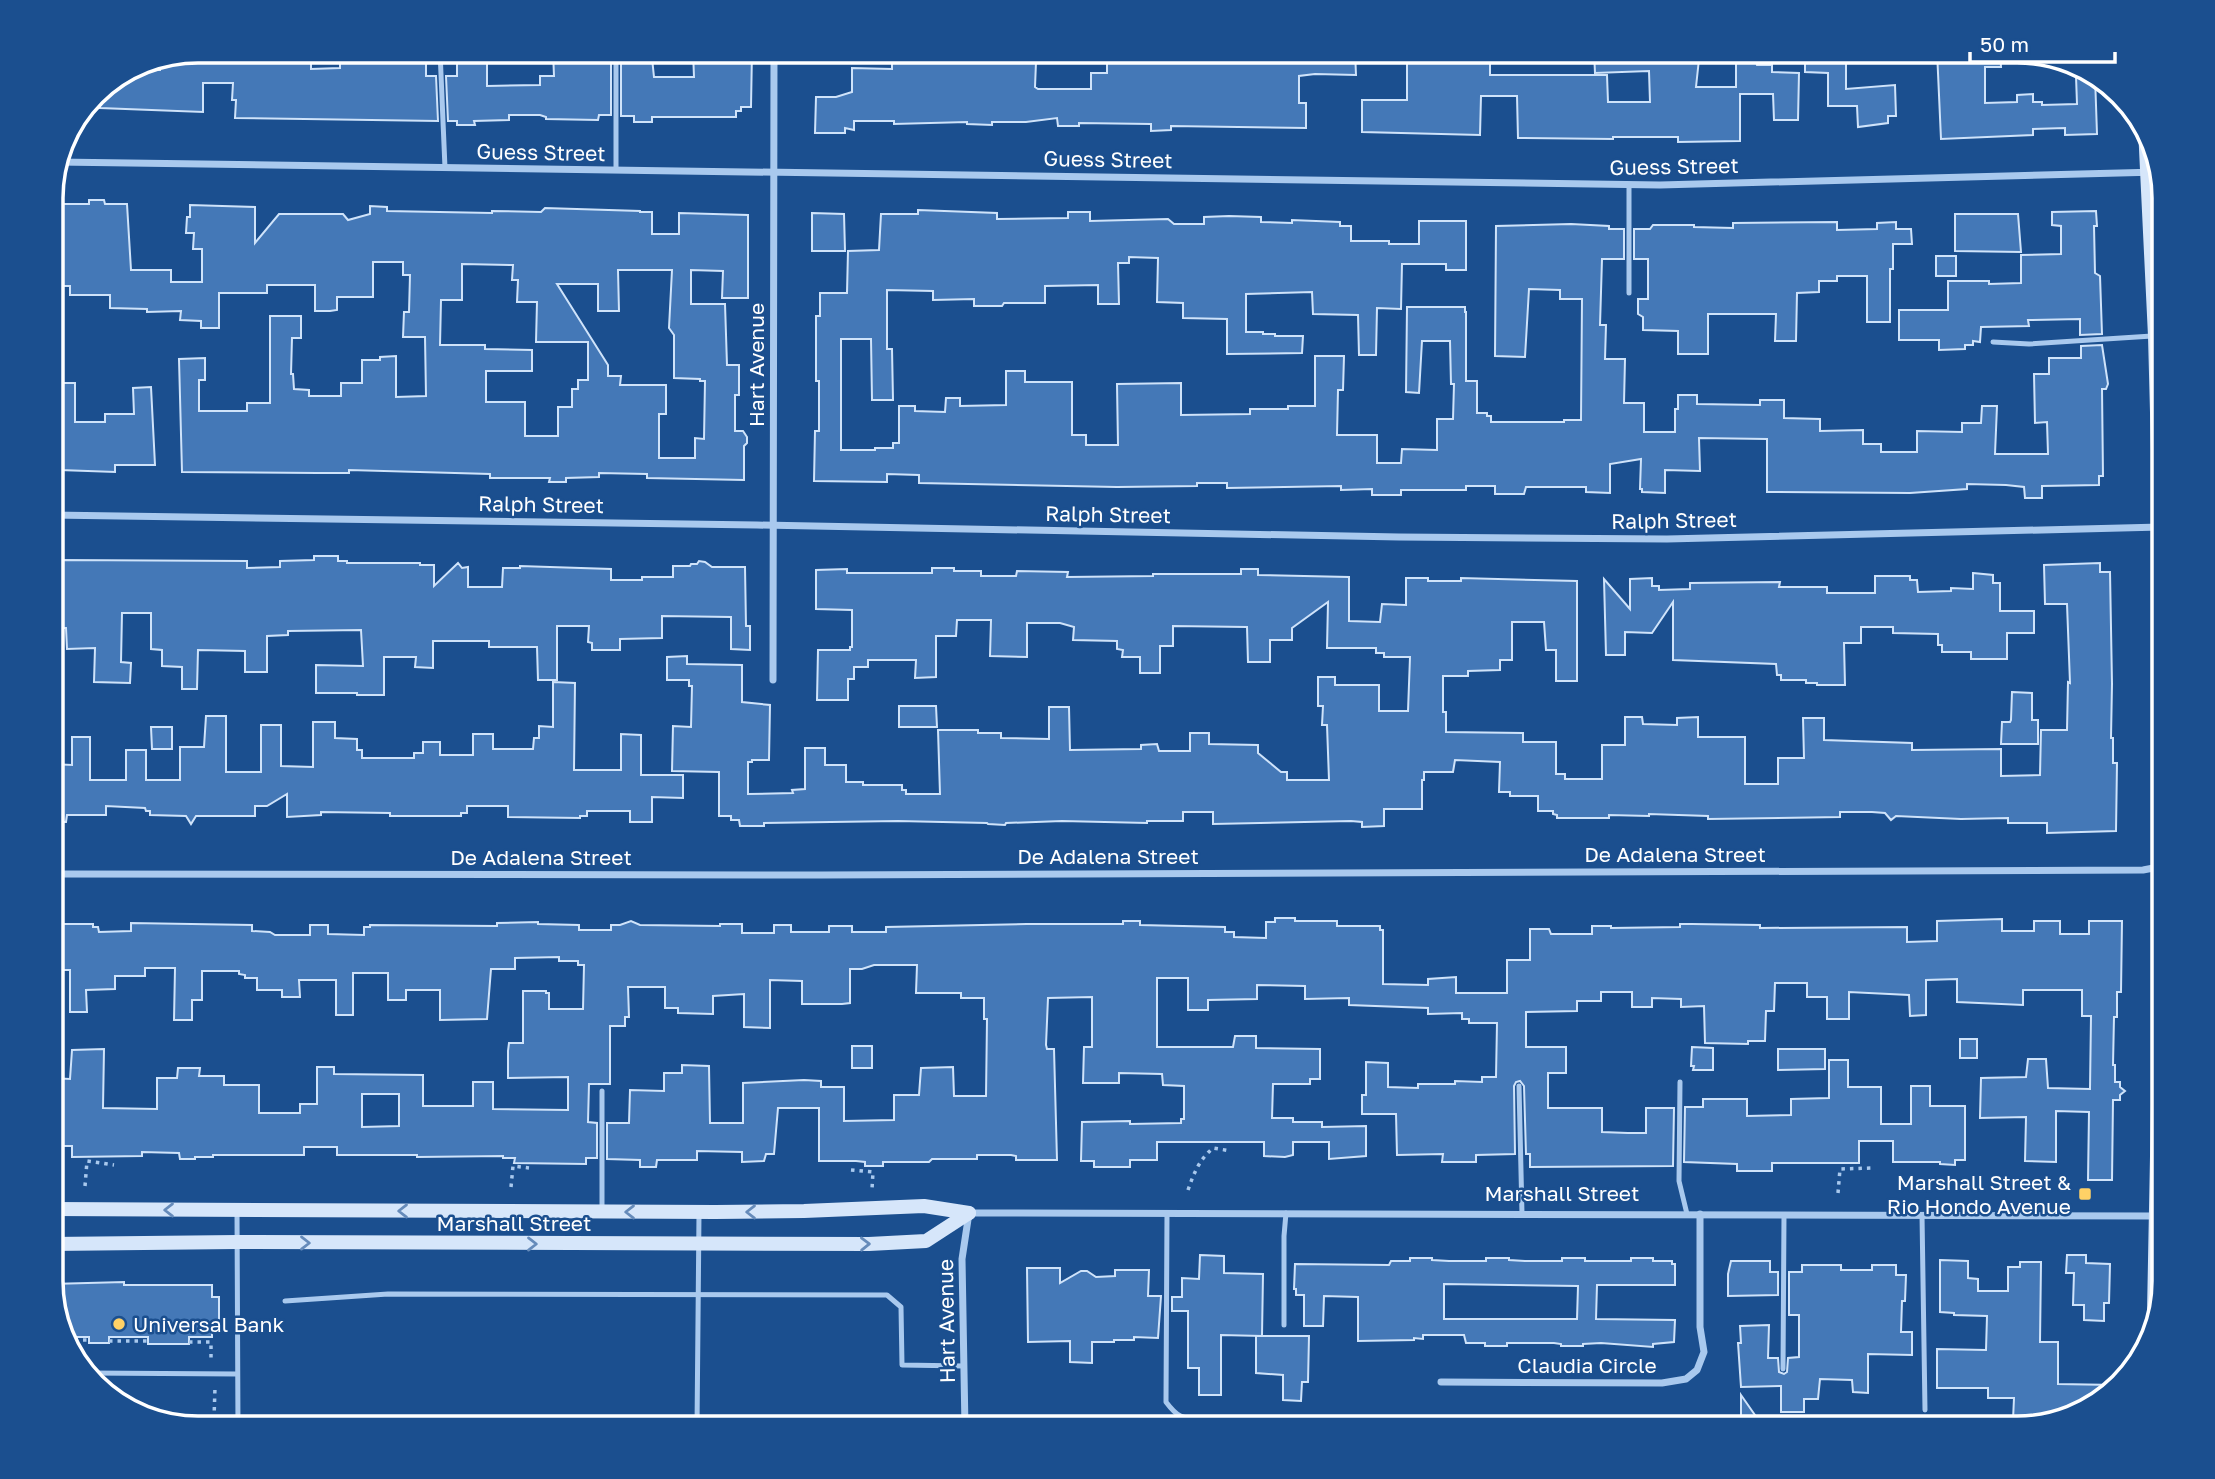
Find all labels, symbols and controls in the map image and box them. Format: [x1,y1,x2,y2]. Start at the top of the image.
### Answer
scale bar [1970,21,2115,65]
text: 50 m [1980,31,2029,57]
street label: Guess Street [476,138,606,166]
street label: Guess Street [1043,145,1173,173]
street label: Guess Street [1609,152,1739,180]
street label: Hart Avenue [743,303,769,427]
street label: Ralph Street [478,490,604,518]
street label: Ralph Street [1045,500,1171,528]
street label: Ralph Street [1611,506,1737,534]
street label: De Adalena Street [1584,841,1766,867]
street label: De Adalena Street [1017,843,1199,869]
street label: De Adalena Street [450,844,632,870]
place label: Marshall Street & Rio Hondo Avenue [1887,1169,2071,1219]
street label: Marshall Street [1485,1180,1639,1206]
marker: Marshall Street & Rio Hondo Avenue [2077,1186,2093,1202]
one-way arrow [163,1202,173,1218]
one-way arrow [397,1203,408,1219]
one-way arrow [625,1204,635,1220]
one-way arrow [746,1204,757,1219]
street label: Marshall Street [437,1210,591,1236]
one-way arrow [300,1235,311,1251]
one-way arrow [528,1236,538,1252]
one-way arrow [860,1236,870,1252]
street label: Hart Avenue [932,1259,960,1383]
place label: Universal Bank [133,1311,284,1337]
marker: Universal Bank [111,1316,127,1332]
street label: Claudia Circle [1517,1352,1657,1378]

